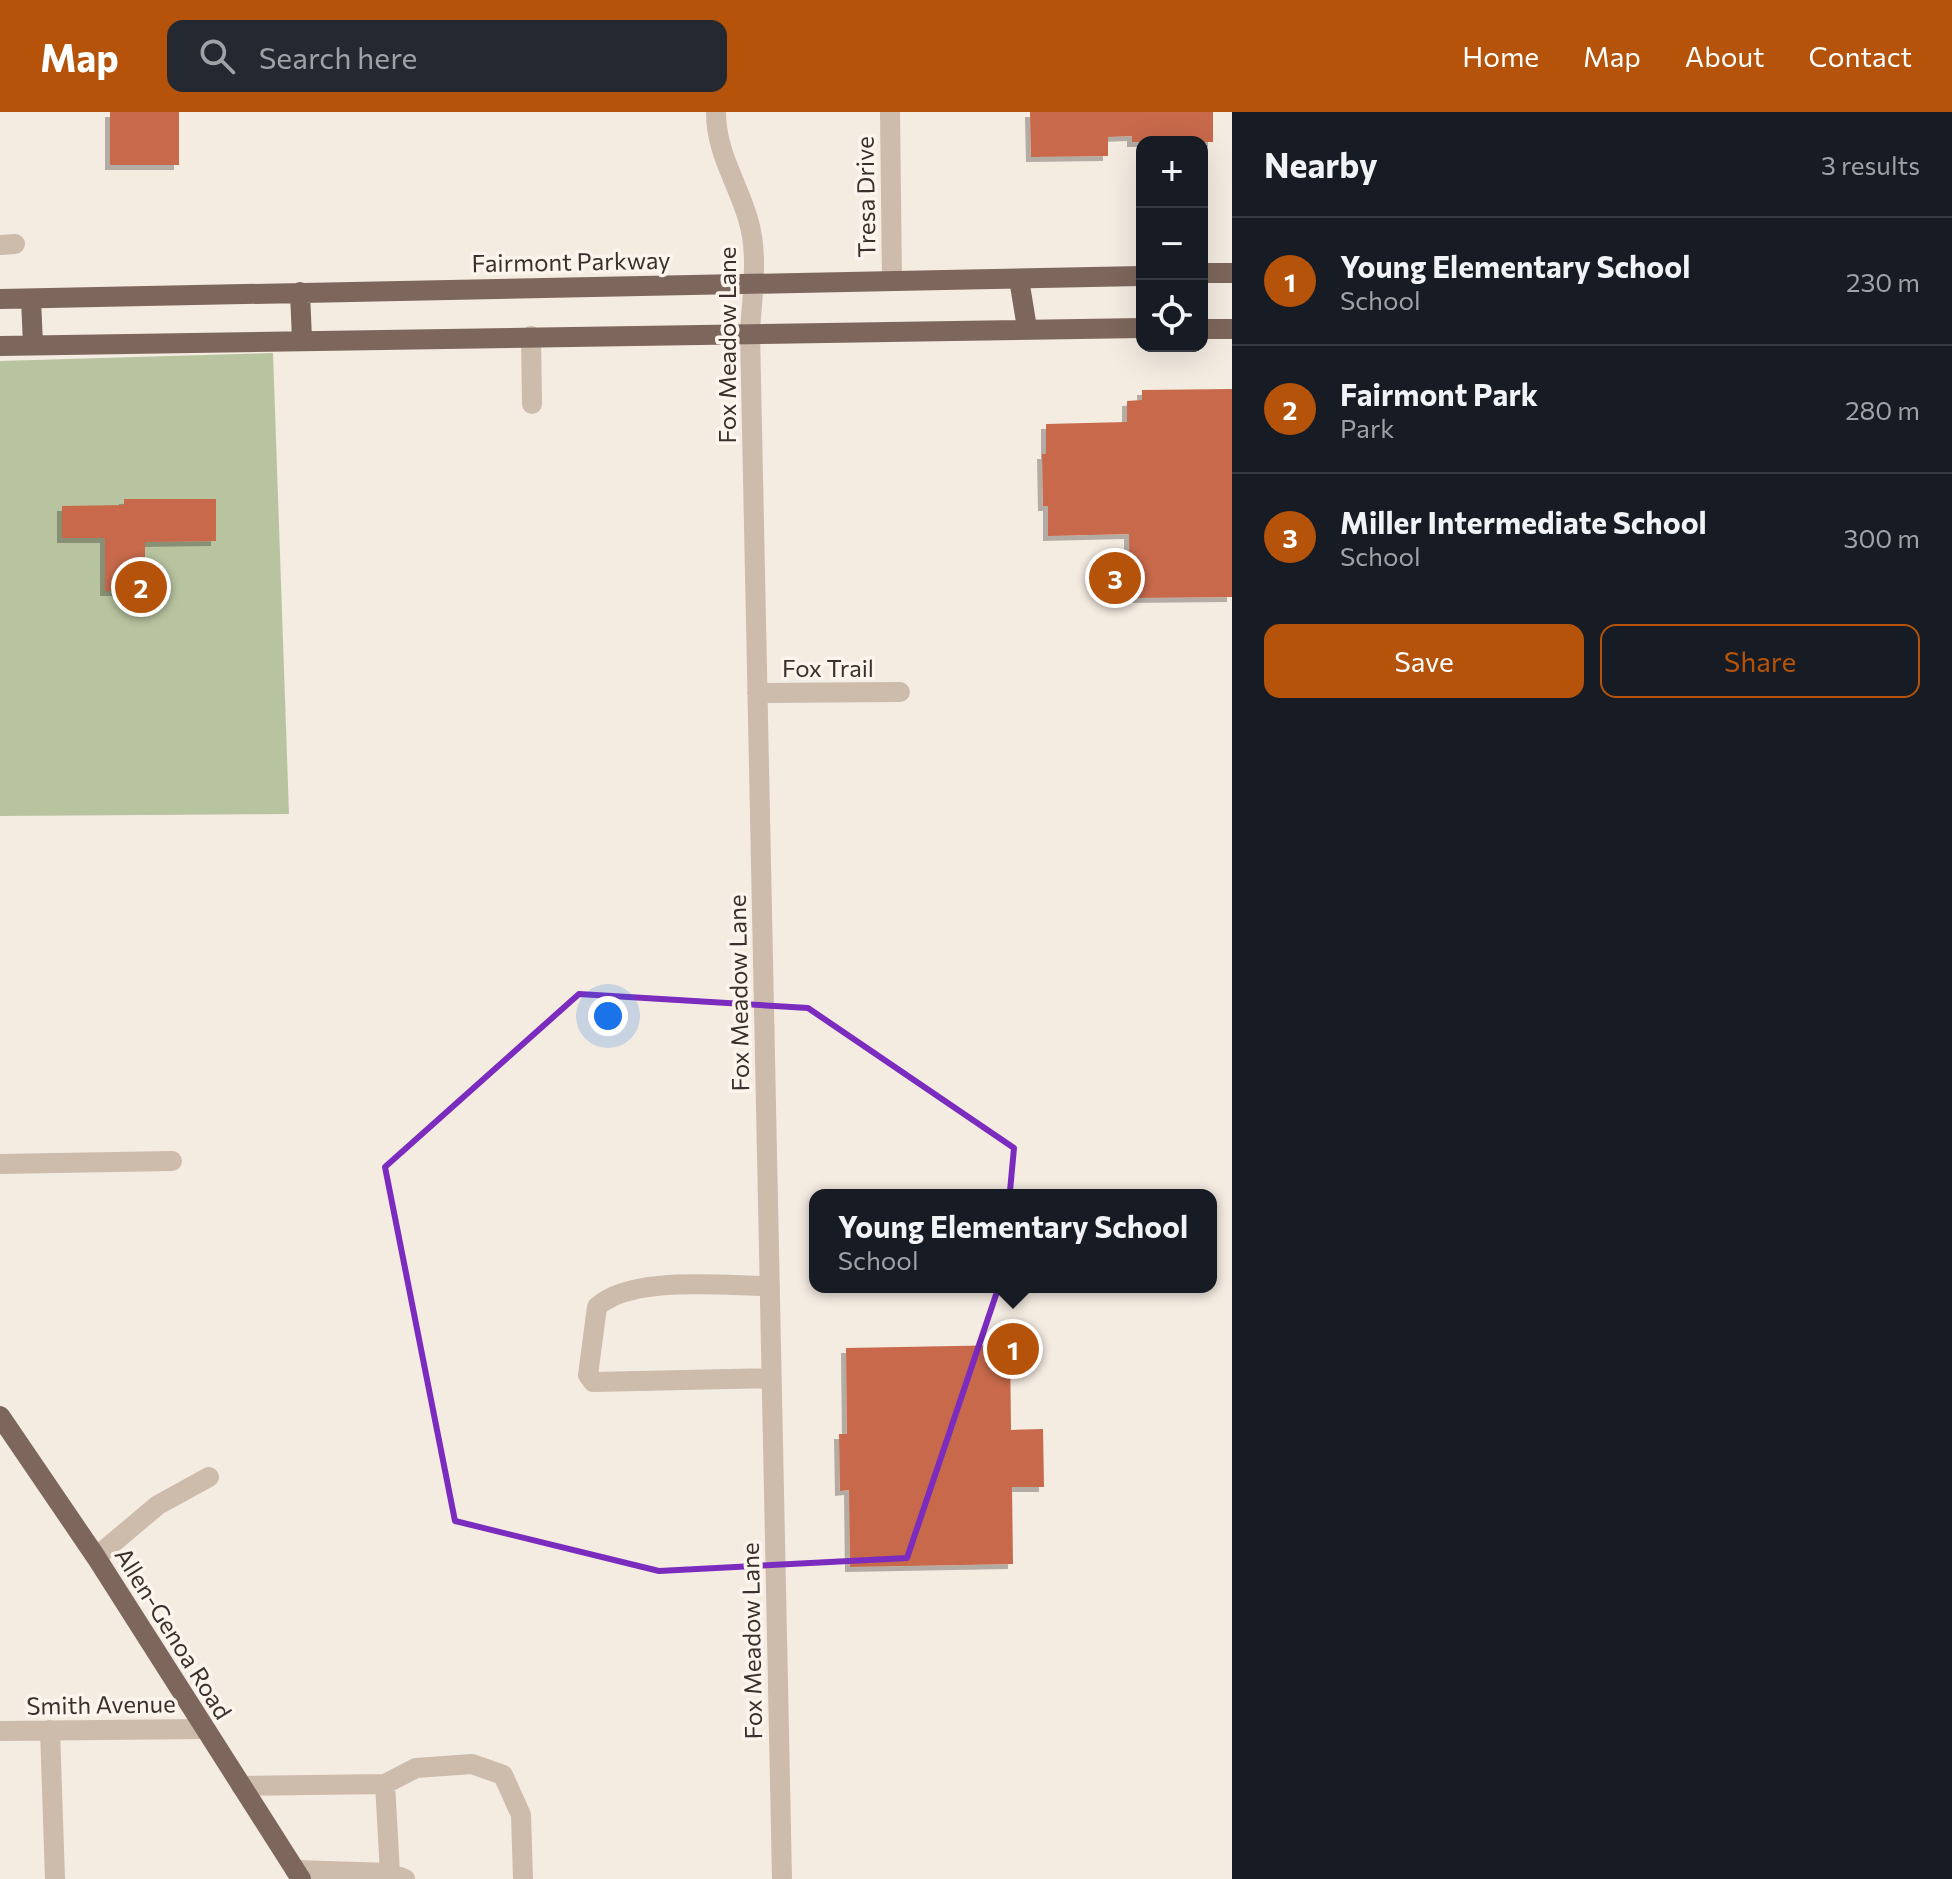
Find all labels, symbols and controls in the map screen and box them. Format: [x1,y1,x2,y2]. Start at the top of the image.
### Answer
search box [167,20,727,92]
text: Map [40,33,119,80]
icon: search [195,34,239,78]
text: Search here [259,38,417,75]
text: Home [1462,39,1539,73]
text: Map [1583,39,1641,73]
text: About [1685,39,1765,73]
text: Contact [1809,39,1912,73]
street label: Tresa Drive [849,136,881,258]
map controls [1136,136,1208,352]
button: + [1136,136,1208,208]
text: Nearby [1264,143,1378,185]
text: 3 results [1821,149,1920,180]
button: − [1136,208,1208,280]
street label: Fairmont Parkway [471,245,671,277]
street label: Fox Meadow Lane [712,247,741,443]
text: Young Elementary School [1340,247,1690,284]
text: 1 [1284,266,1296,297]
text: 230 m [1846,266,1920,297]
button: locate [1136,280,1208,352]
text: School [1340,284,1421,315]
text: Fairmont Park [1340,375,1538,412]
text: 2 [1283,394,1297,425]
text: 280 m [1845,394,1920,425]
text: Park [1340,412,1394,443]
text: Miller Intermediate School [1340,503,1707,540]
text: 3 [1282,522,1298,553]
text: 300 m [1844,522,1920,553]
text: School [1340,540,1421,571]
pin: 3 [1089,548,1141,608]
pin: 2 [115,557,167,617]
button: Save [1264,624,1584,698]
button: Share [1600,624,1920,698]
street label: Fox Trail [782,653,874,682]
street label: Fox Meadow Lane [722,894,754,1092]
your location [588,996,628,1036]
popup [809,1189,1217,1293]
text: Young Elementary School [838,1207,1188,1244]
text: School [838,1244,919,1275]
pin: 1 [987,1319,1039,1379]
street label: Allen-Genoa Road [110,1542,238,1724]
street label: Fox Meadow Lane [735,1542,767,1740]
street label: Smith Avenue [26,1688,176,1720]

